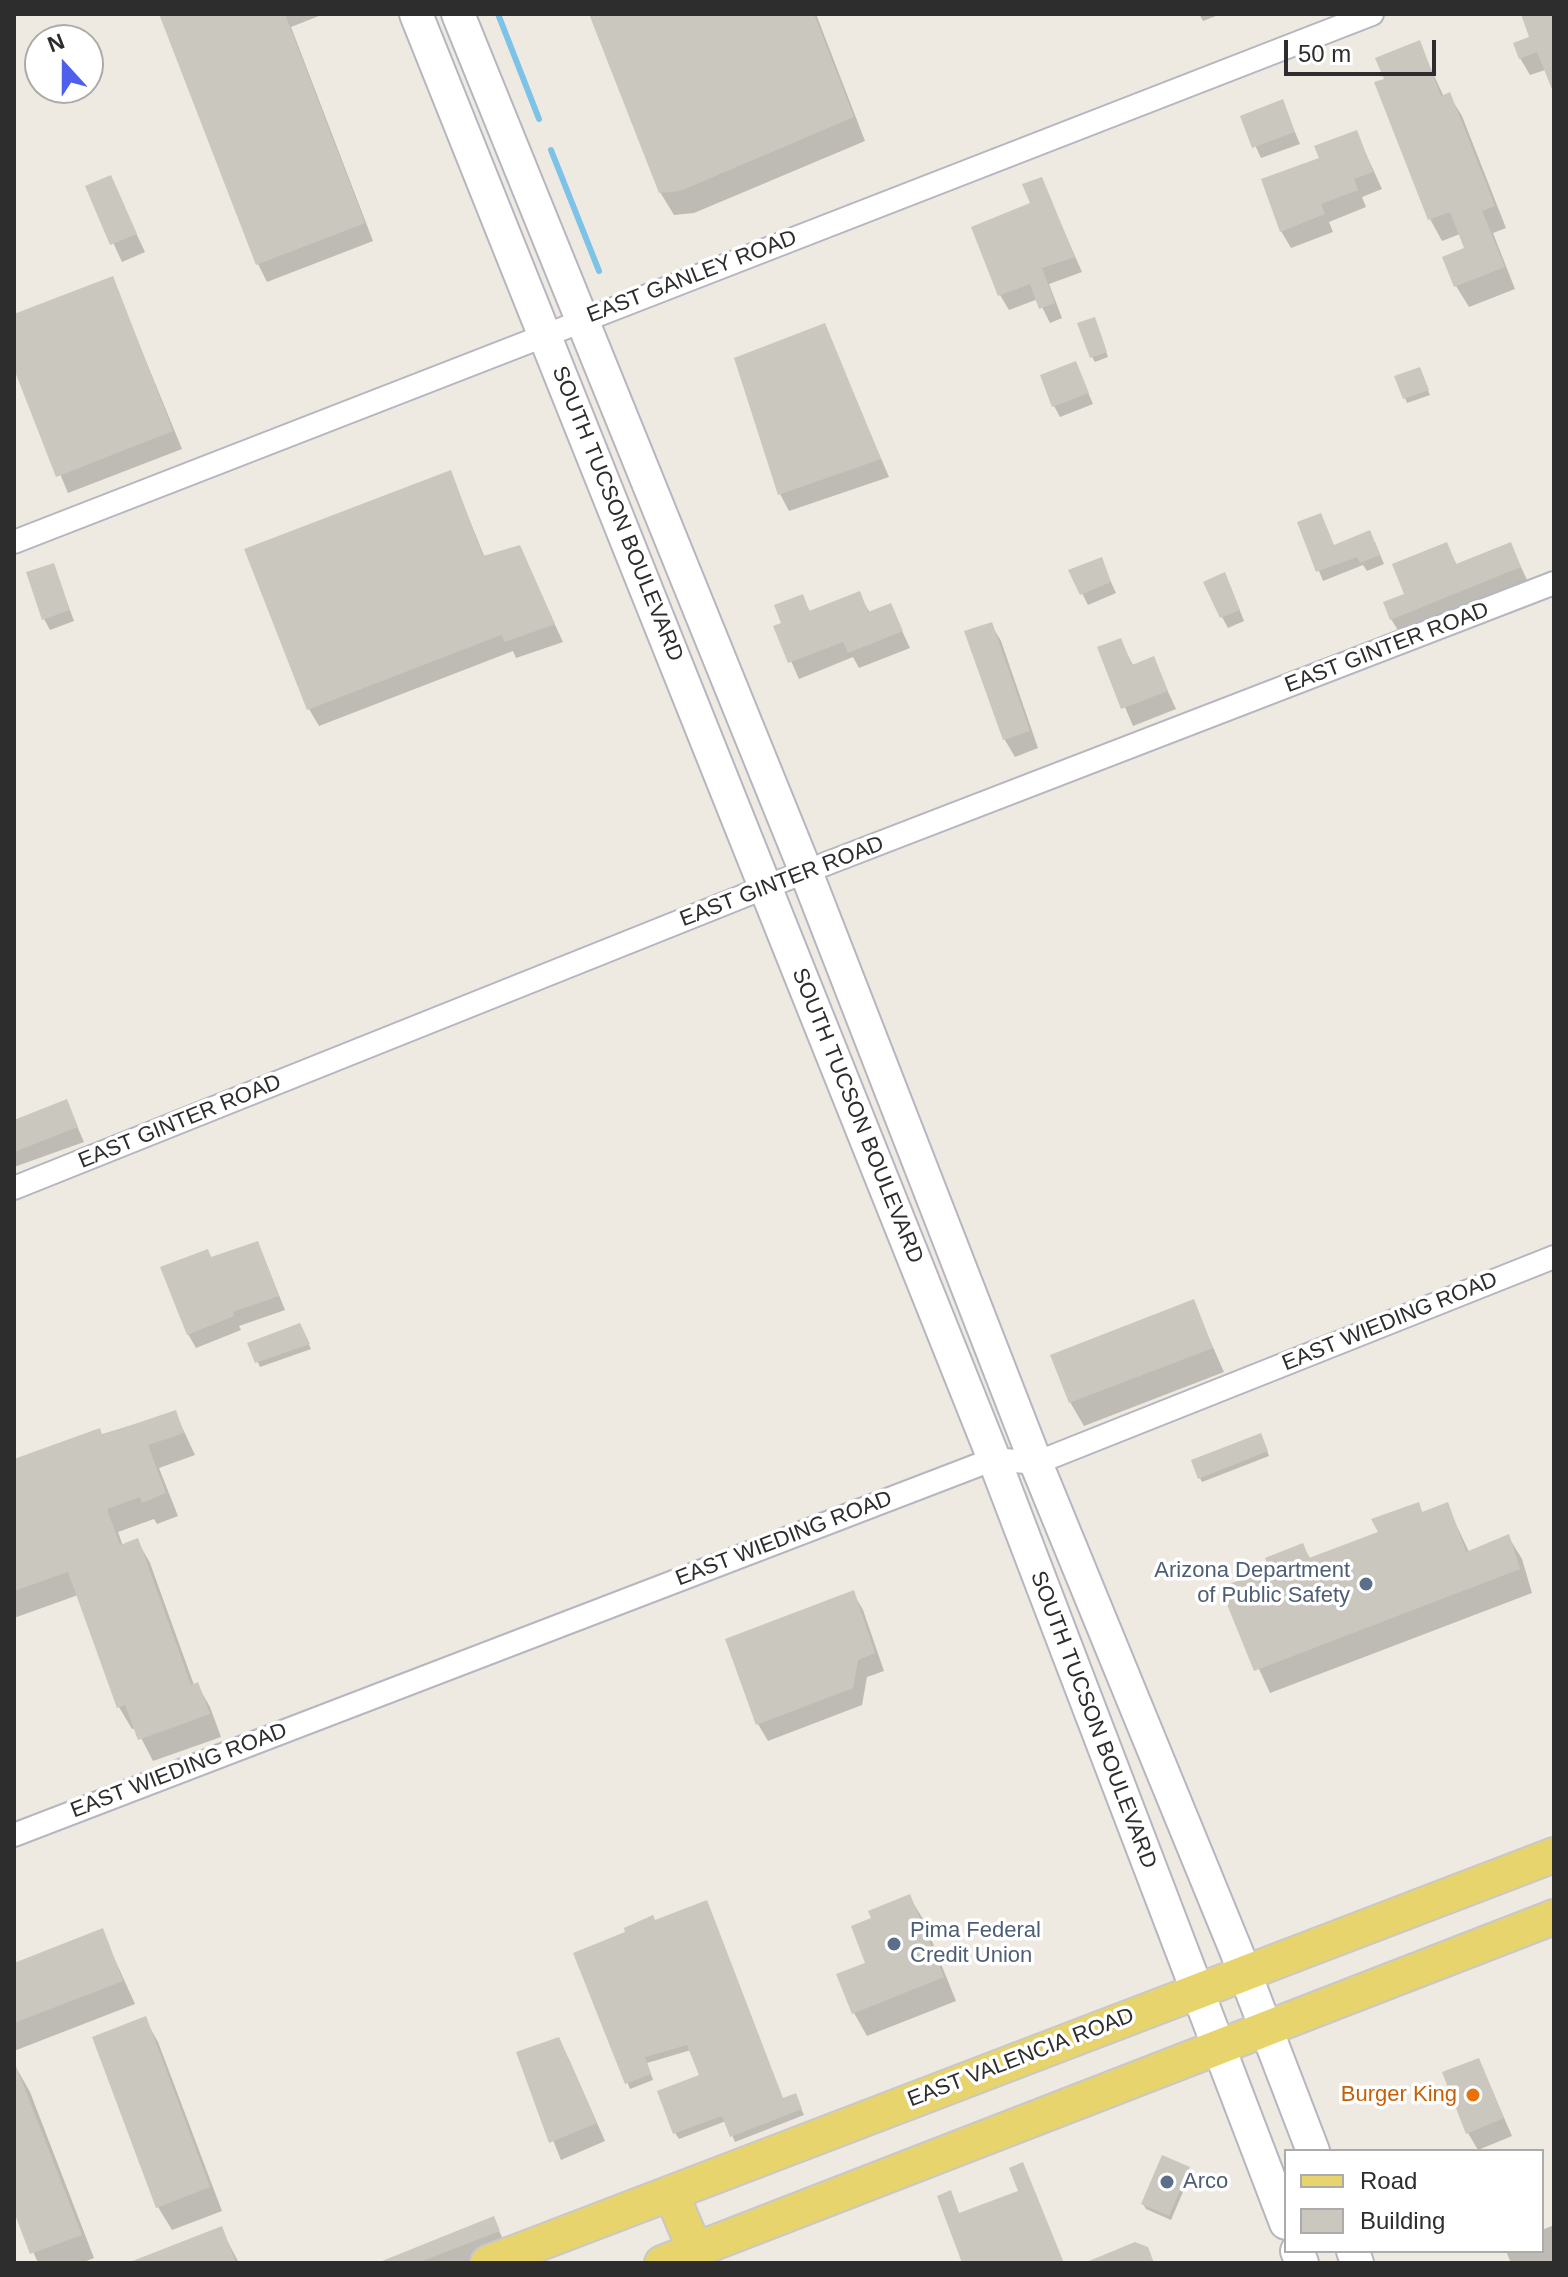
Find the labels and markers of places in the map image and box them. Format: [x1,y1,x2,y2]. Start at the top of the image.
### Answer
place label: Arizona Department of Public Safety [1154,1558,1350,1610]
marker: Arizona Department of Public Safety [1357,1575,1375,1593]
place label: Pima Federal Credit Union [910,1918,1041,1970]
marker: Pima Federal Credit Union [885,1935,903,1953]
place label: Burger King [1341,2082,1457,2108]
marker: Burger King [1464,2086,1482,2104]
place label: Arco [1183,2169,1228,2195]
marker: Arco [1158,2173,1176,2191]

